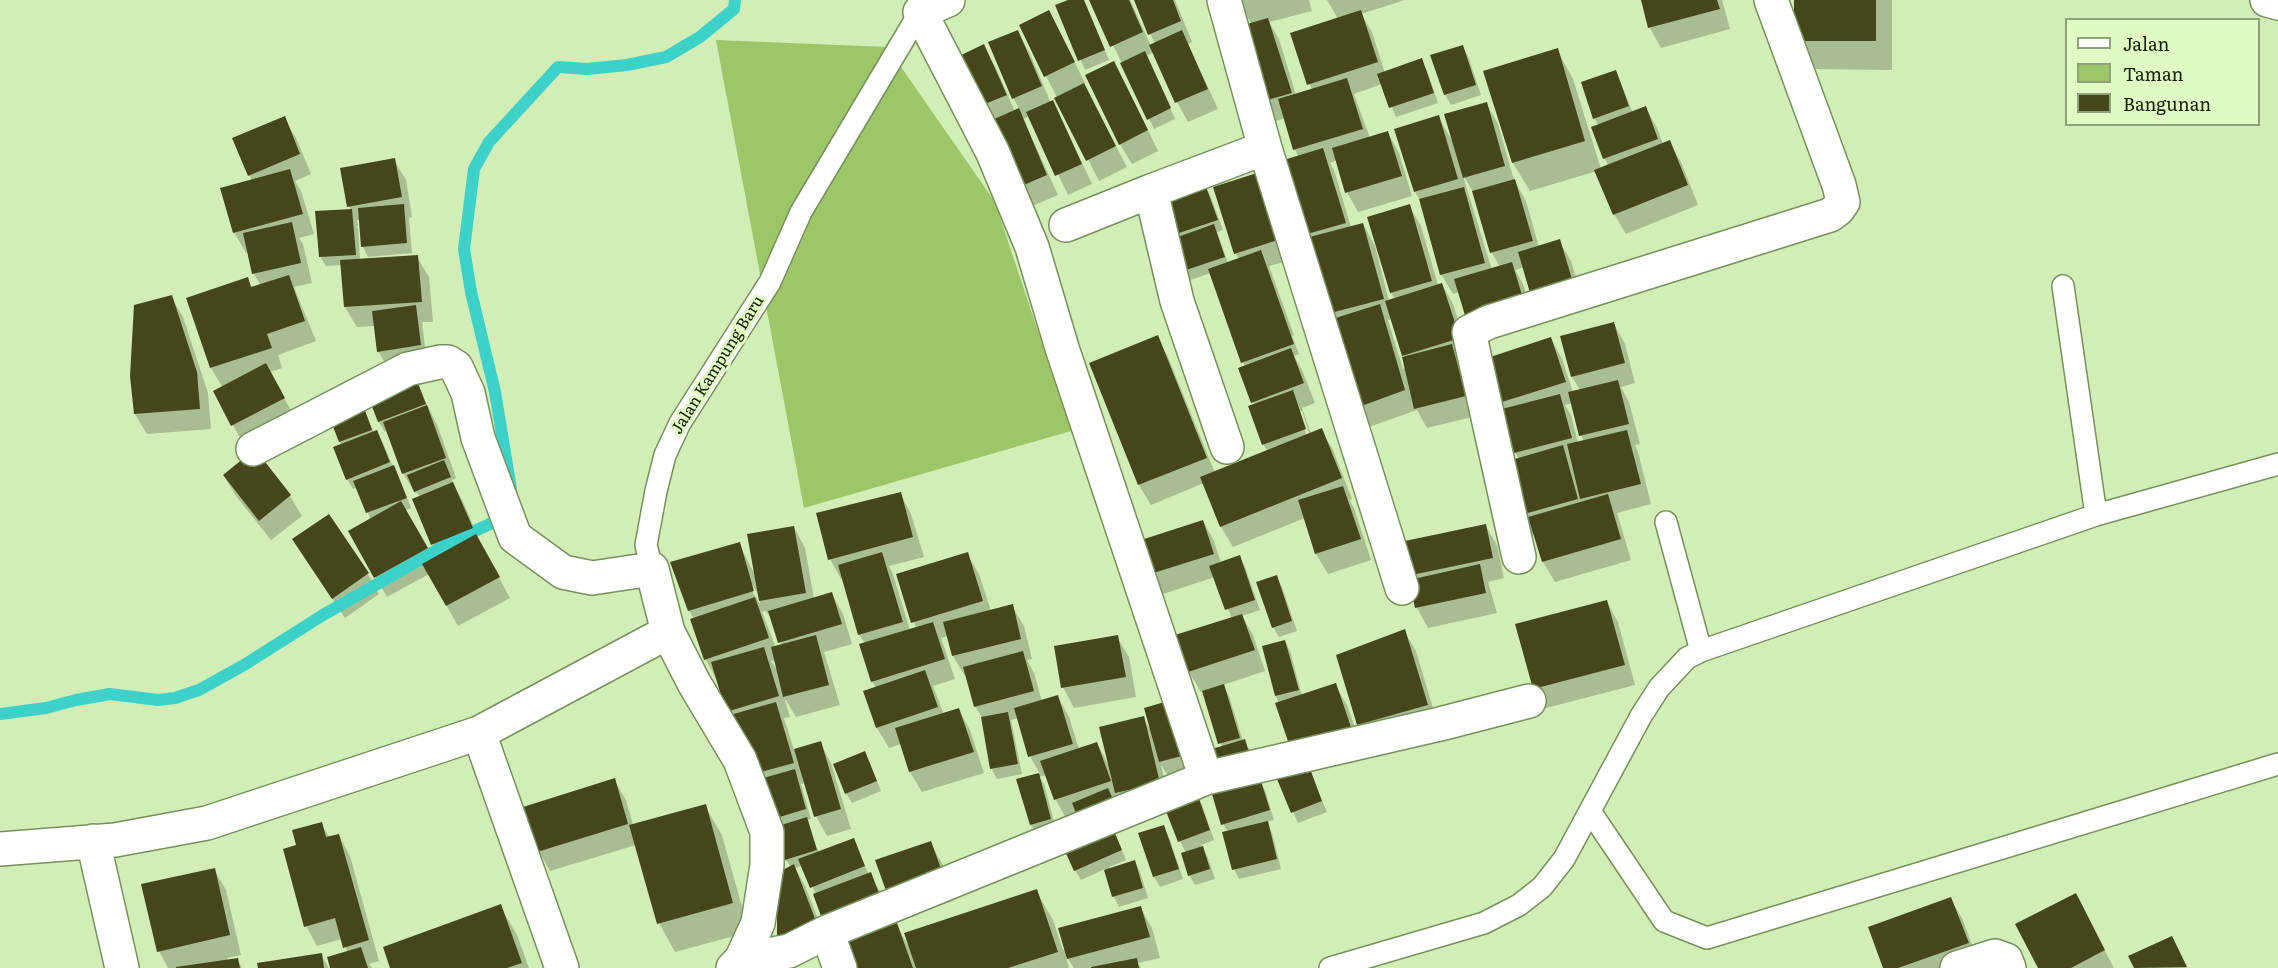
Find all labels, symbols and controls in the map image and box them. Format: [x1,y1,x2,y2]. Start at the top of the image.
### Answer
legend [2065,18,2260,126]
text: Jalan [2123,30,2169,57]
text: Taman [2123,60,2183,87]
text: Bangunan [2123,90,2211,117]
street label: Jalan Kampung Baru [668,292,768,438]

